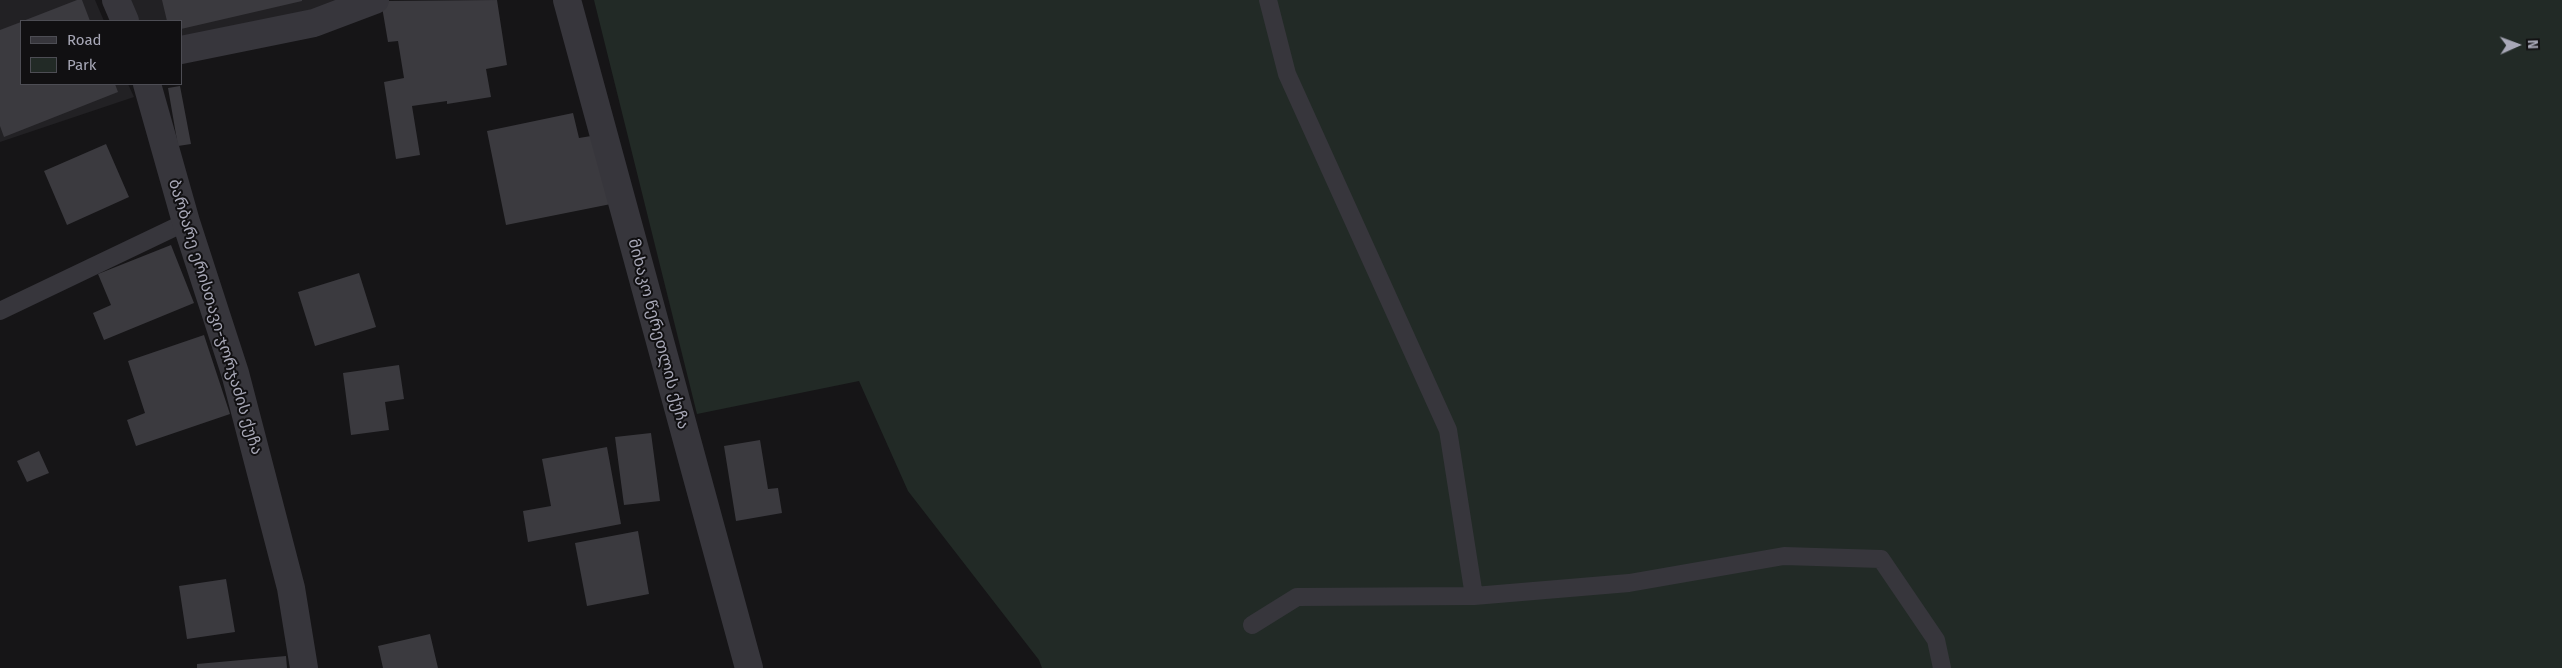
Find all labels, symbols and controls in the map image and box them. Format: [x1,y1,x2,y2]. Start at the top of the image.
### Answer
legend [20,20,182,85]
north arrow [2492,20,2542,70]
text: Road [67,31,102,49]
text: N [2524,40,2541,49]
text: Park [67,56,97,74]
street label: ბარბარე ერისთავი-ჯორჯაძის ქუჩა [164,177,266,457]
street label: მიხაკო წერეთლის ქუჩა [623,237,693,431]

